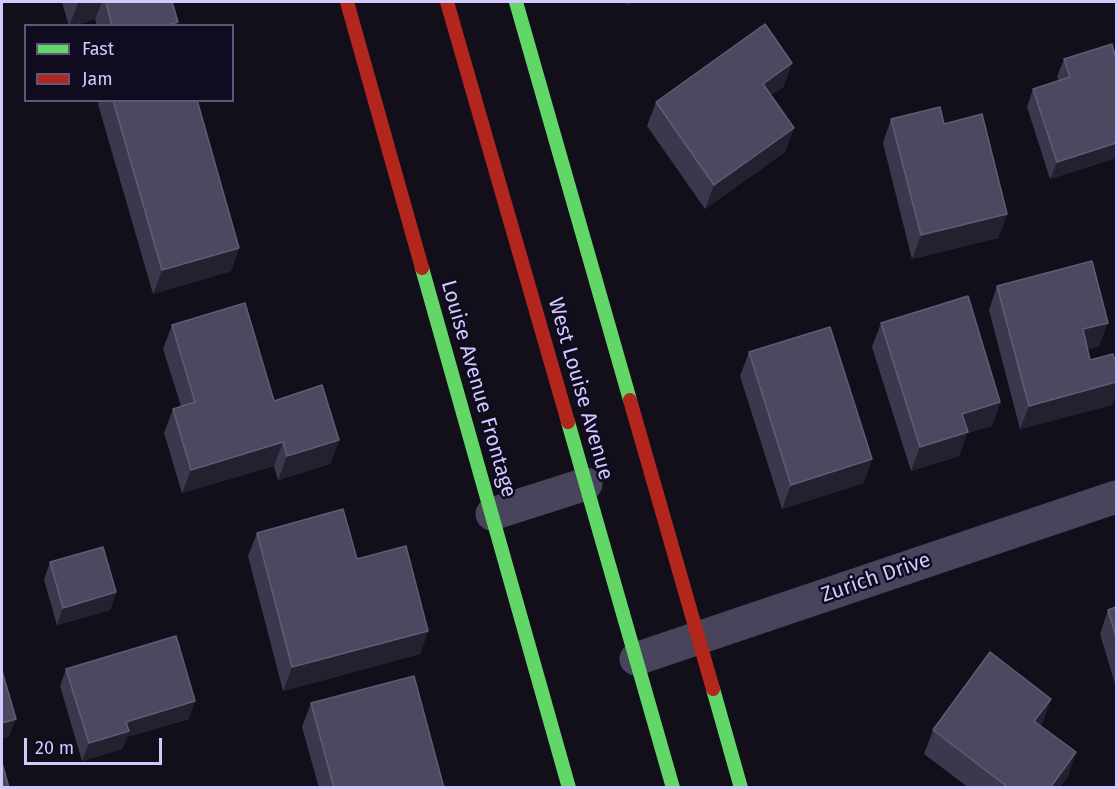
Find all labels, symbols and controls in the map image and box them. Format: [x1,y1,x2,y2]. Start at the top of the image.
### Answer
legend [24,24,234,102]
text: Fast [82,38,114,60]
text: Jam [82,68,113,90]
street label: Louise Avenue Frontage [435,278,521,500]
street label: West Louise Avenue [542,295,618,483]
street label: Zurich Drive [818,548,934,608]
scale bar [27,726,165,764]
text: 20 m [35,737,74,759]

